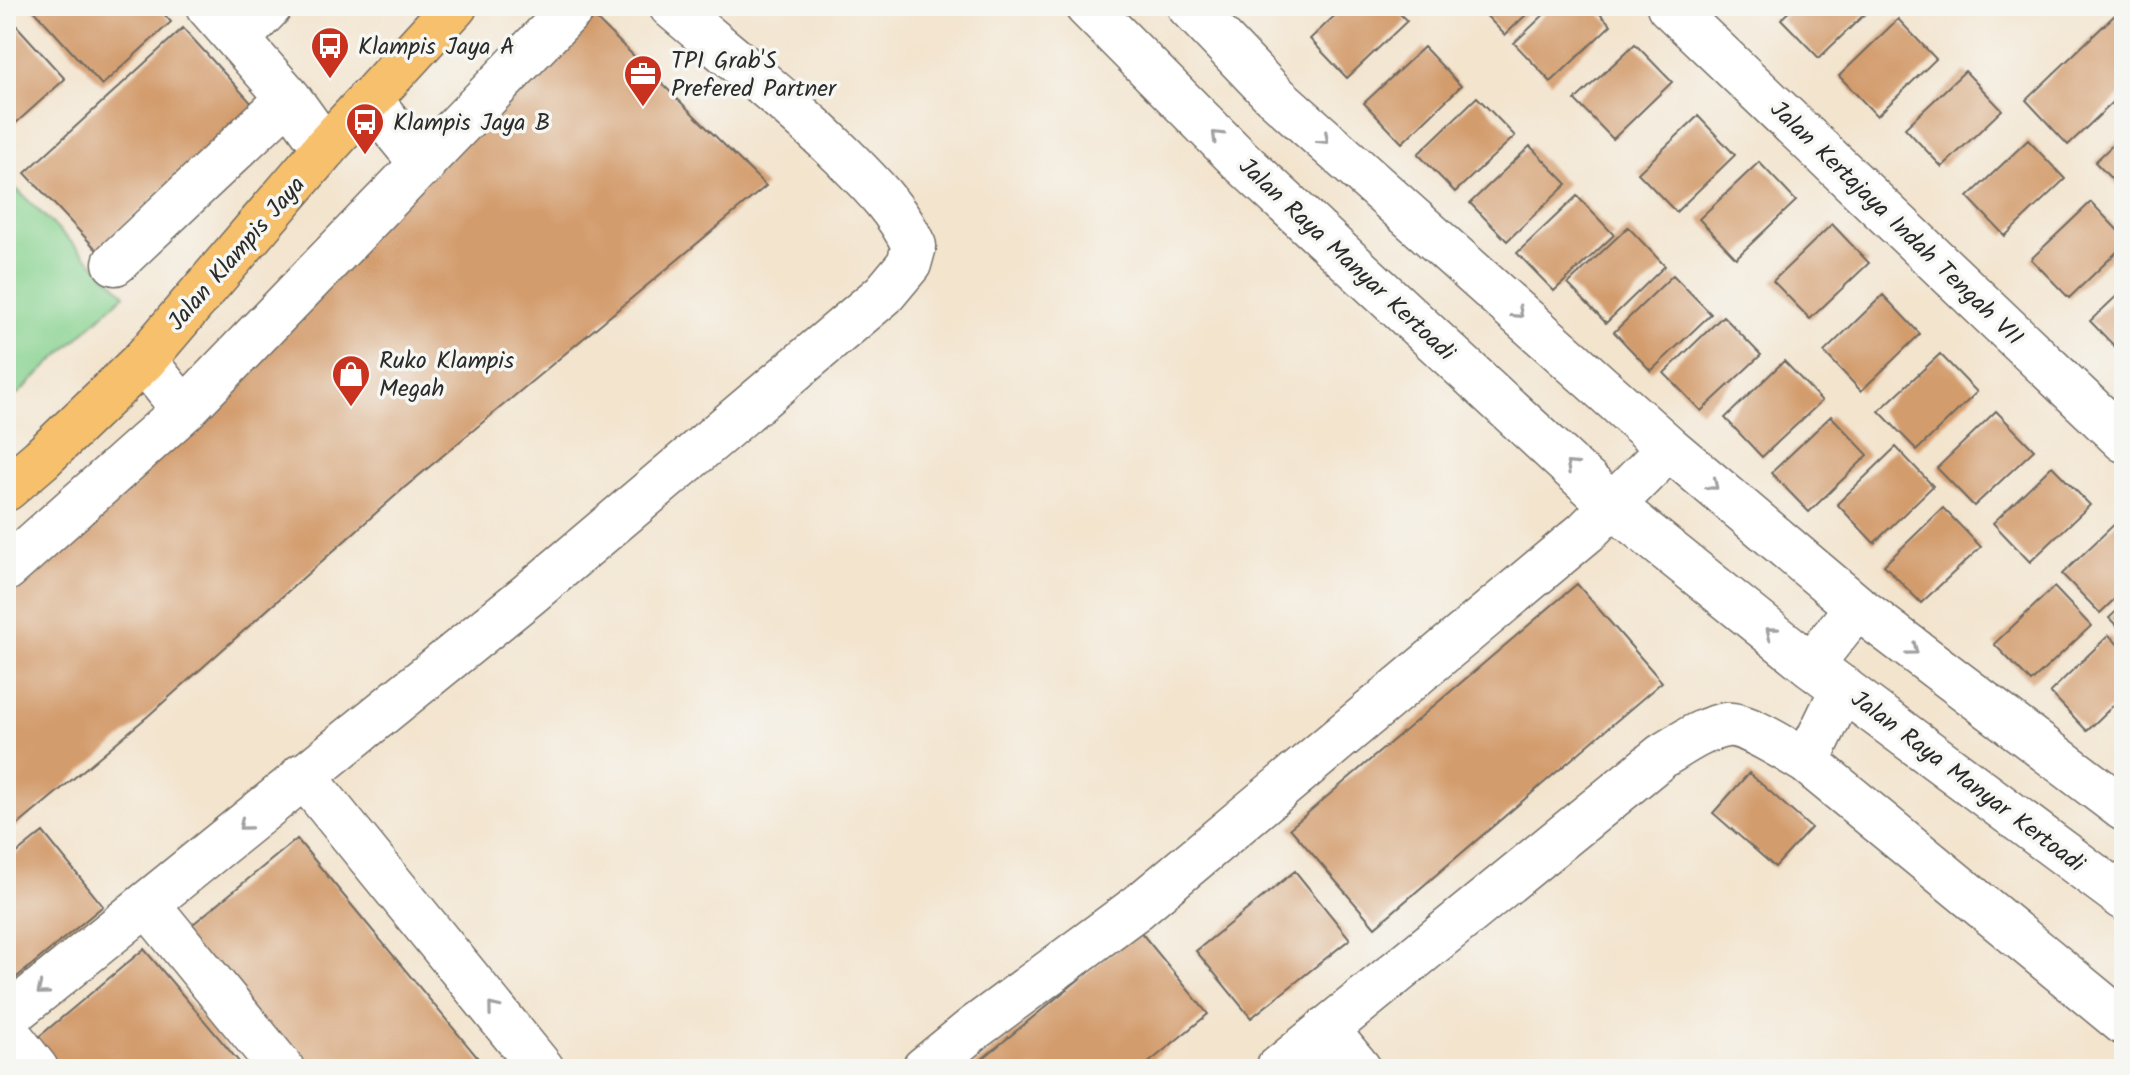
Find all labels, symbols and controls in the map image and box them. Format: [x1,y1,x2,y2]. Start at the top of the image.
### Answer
bus stop icon: Klampis Jaya A [309,25,351,80]
place label: Klampis Jaya A [358,28,515,67]
place label: TPI Grab'S Prefered Partner [671,42,838,109]
office icon: TPI Grab'S Prefered Partner [622,53,664,108]
street label: Jalan Kertajaya Indah Tengah VII [1760,92,2032,356]
bus stop icon: Klampis Jaya B [344,101,386,156]
place label: Klampis Jaya B [393,104,550,143]
one-way arrow [1315,130,1329,145]
one-way arrow [1211,131,1226,145]
street label: Jalan Raya Manyar Kertoadi [1229,149,1464,372]
street label: Jalan Klampis Jaya [159,168,316,340]
one-way arrow [1508,303,1523,317]
place label: Ruko Klampis Megah [379,342,514,409]
shop icon: Ruko Klampis Megah [330,353,372,408]
one-way arrow [1565,462,1580,476]
one-way arrow [1703,475,1718,490]
one-way arrow [1766,627,1780,642]
one-way arrow [1904,640,1919,655]
street label: Jalan Raya Manyar Kertoadi [1842,681,2093,884]
one-way arrow [238,815,253,830]
one-way arrow [36,980,51,994]
one-way arrow [488,1003,503,1018]

